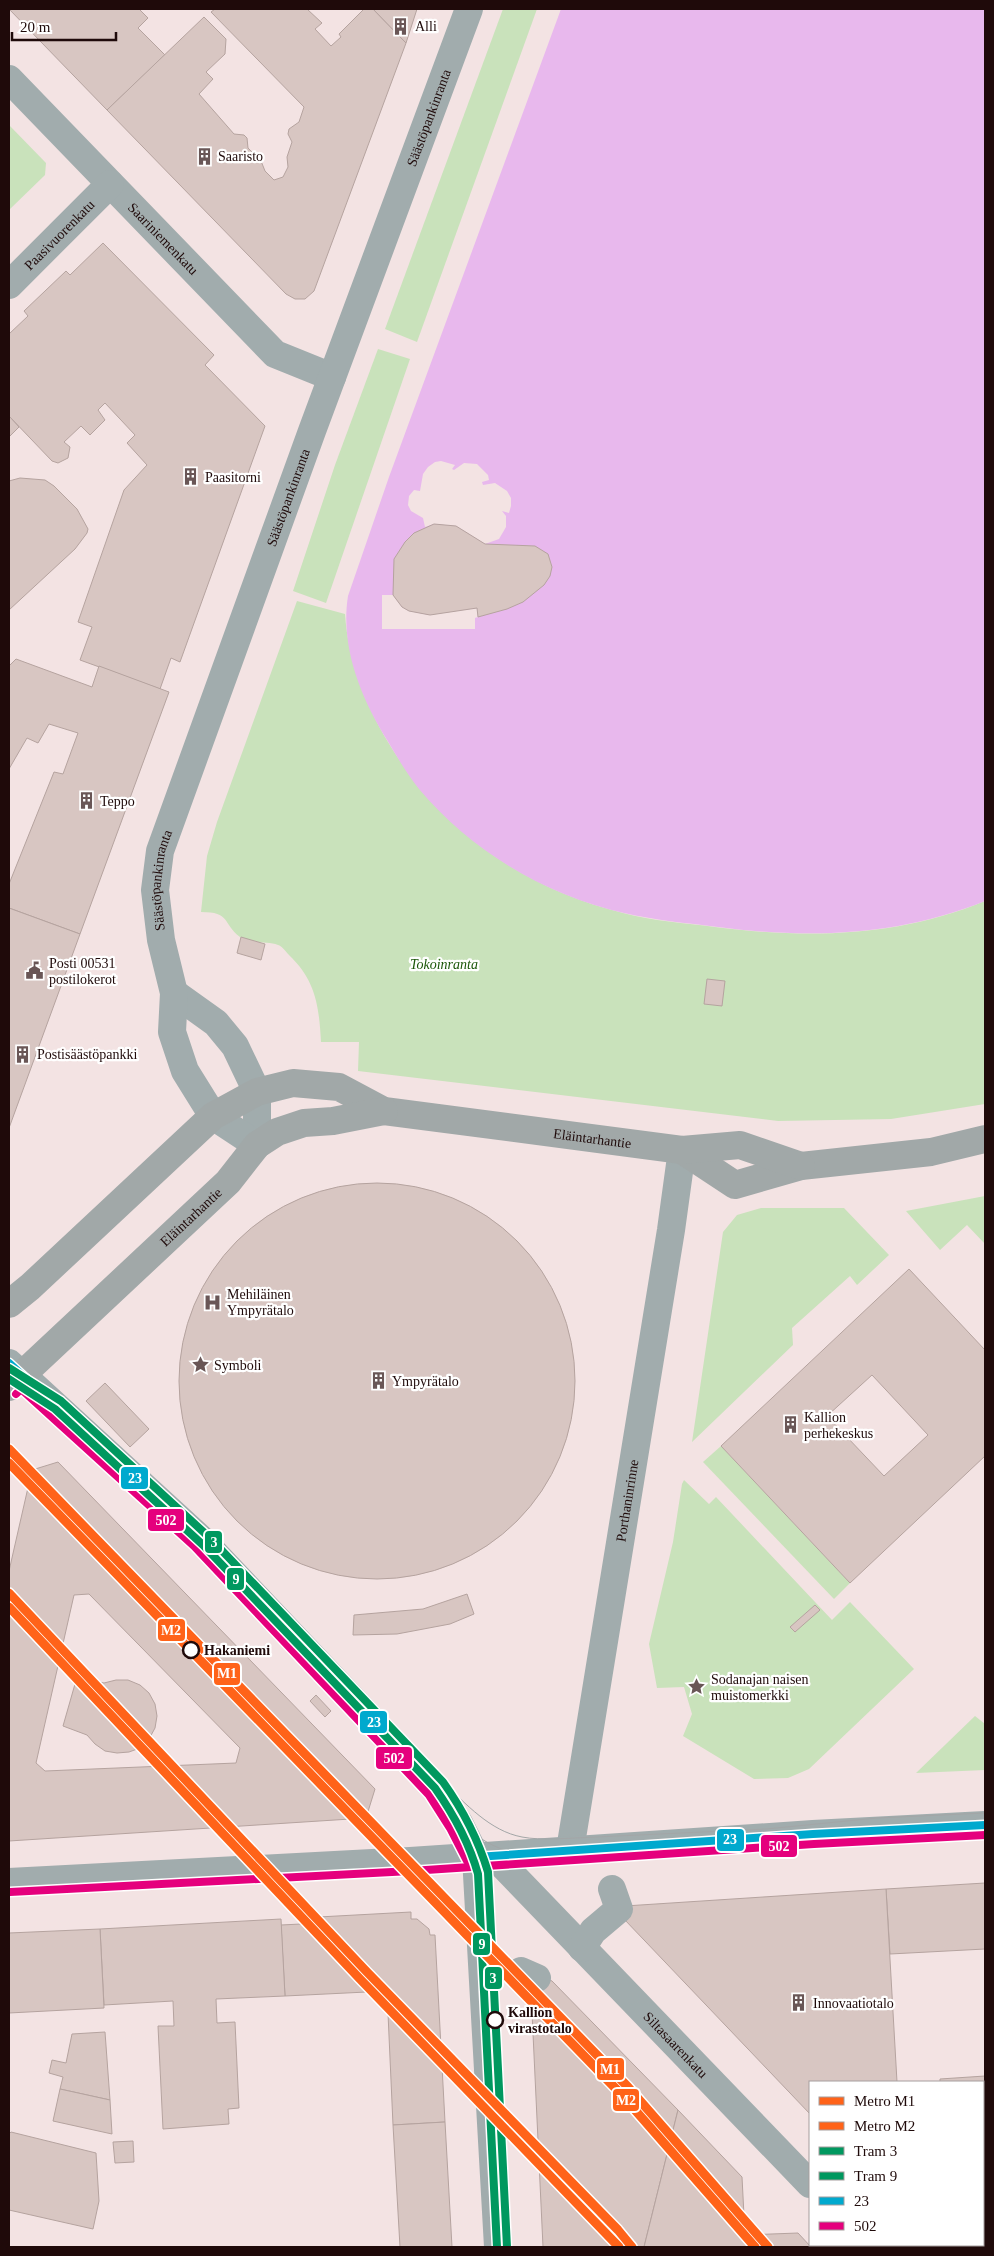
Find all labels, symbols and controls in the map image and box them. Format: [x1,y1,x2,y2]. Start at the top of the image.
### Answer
scale bar [12,10,116,42]
building icon: Alli [391,16,411,36]
text: 20 m [20,19,51,35]
place label: Alli [415,19,437,34]
street label: Säästöpankinranta [404,66,454,169]
building icon: Saaristo [194,146,214,166]
place label: Saaristo [218,149,263,164]
street label: Paasivuorenkatu [22,197,98,273]
street label: Saariniemenkatu [125,200,201,278]
street label: Säästöpankinranta [264,446,313,549]
building icon: Paasitorni [181,467,201,487]
place label: Paasitorni [205,470,261,485]
building icon: Teppo [76,791,96,811]
place label: Teppo [100,794,135,809]
street label: Säästöpankinranta [148,827,175,932]
place label: Posti 00531 postilokerot [49,956,116,987]
park label: Tokoinranta [410,957,478,972]
public building icon: Posti 00531 postilokerot [25,961,45,981]
building icon: Postisäästöpankki [13,1044,33,1064]
place label: Postisäästöpankki [37,1047,137,1062]
street label: Eläintarhantie [552,1126,632,1151]
street label: Eläintarhantie [157,1185,225,1250]
place label: Mehiläinen Ympyrätalo [227,1287,294,1318]
hospital icon: Mehiläinen Ympyrätalo [203,1292,223,1312]
place icon: Symboli [190,1355,210,1375]
place label: Symboli [214,1358,262,1373]
building icon: Ympyrätalo [368,1371,388,1391]
place label: Ympyrätalo [392,1374,459,1389]
place label: Kallion perhekeskus [804,1410,873,1441]
building icon: Kallion perhekeskus [780,1415,800,1435]
street label: Porthaninrinne [613,1458,642,1543]
line badge: 23 [120,1466,149,1490]
text: 23 [128,1471,142,1486]
line badge: 502 [147,1508,185,1532]
text: 502 [156,1513,177,1528]
line badge: 3 [204,1530,223,1554]
text: 3 [211,1535,218,1550]
line badge: 9 [226,1567,245,1591]
text: 9 [233,1572,240,1587]
line badge: M2 [157,1618,186,1642]
text: M2 [161,1623,181,1638]
marker: Hakaniemi [182,1641,200,1659]
place label: Hakaniemi [204,1643,270,1658]
line badge: M1 [213,1662,241,1686]
text: M1 [217,1666,237,1681]
place label: Sodanajan naisen muistomerkki [711,1672,809,1703]
place icon: Sodanajan naisen muistomerkki [687,1677,707,1697]
line badge: 23 [359,1710,388,1734]
text: 23 [367,1715,381,1730]
line badge: 502 [375,1746,413,1770]
text: 502 [384,1751,405,1766]
line badge: 23 [716,1828,745,1852]
text: 23 [723,1832,737,1847]
line badge: 502 [760,1834,798,1858]
text: 502 [769,1839,790,1854]
line badge: 9 [472,1932,491,1956]
text: 9 [479,1937,486,1952]
line badge: 3 [484,1966,503,1990]
text: 3 [490,1971,497,1986]
building icon: Innovaatiotalo [789,1993,809,2013]
place label: Innovaatiotalo [813,1996,894,2011]
place label: Kallion virastotalo [508,2005,572,2036]
street label: Siltasaarenkatu [640,2009,711,2081]
marker: Kallion virastotalo [486,2011,504,2029]
line badge: M1 [596,2057,625,2081]
text: M1 [600,2062,620,2077]
legend [809,2081,984,2246]
line badge: M2 [612,2088,640,2112]
text: M2 [616,2093,636,2108]
text: Metro M1 [854,2093,915,2109]
text: Metro M2 [854,2118,915,2134]
text: Tram 3 [854,2143,897,2159]
text: Tram 9 [854,2168,897,2184]
text: 23 [854,2193,869,2209]
text: 502 [854,2218,877,2234]

